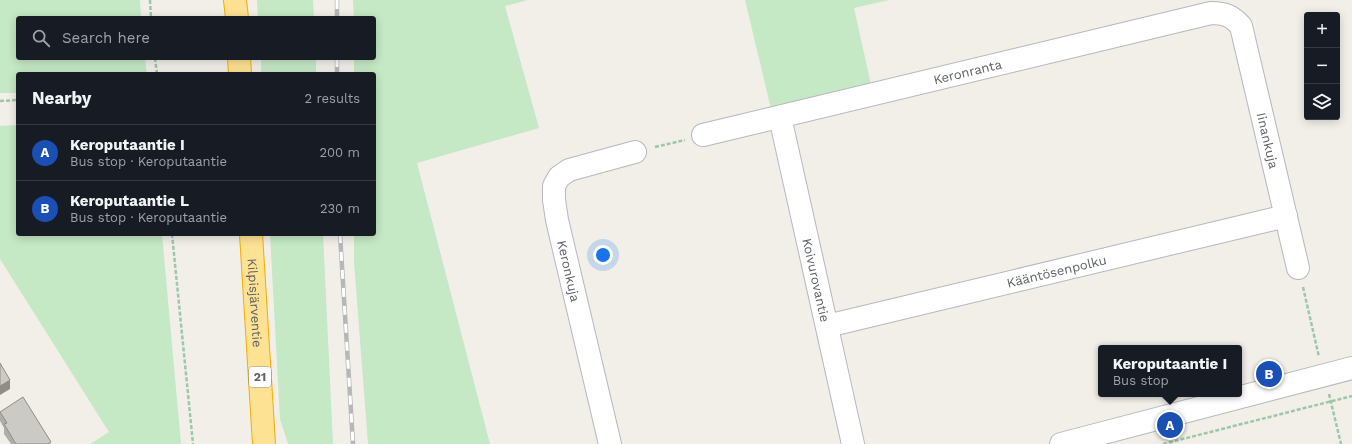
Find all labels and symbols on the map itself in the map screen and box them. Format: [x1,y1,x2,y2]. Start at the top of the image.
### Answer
street label: Keronranta [932,56,1004,87]
street label: Iinankuja [1254,111,1281,171]
street label: Koivurovantie [799,237,833,323]
street label: Keronkuja [554,239,583,304]
your location [593,245,613,265]
street label: Kääntösenpolku [1005,252,1108,291]
street label: Kilpisjärventie [245,258,265,348]
pin: B [1256,359,1282,389]
road number: 21 [249,367,271,387]
pin: A [1157,410,1183,440]

